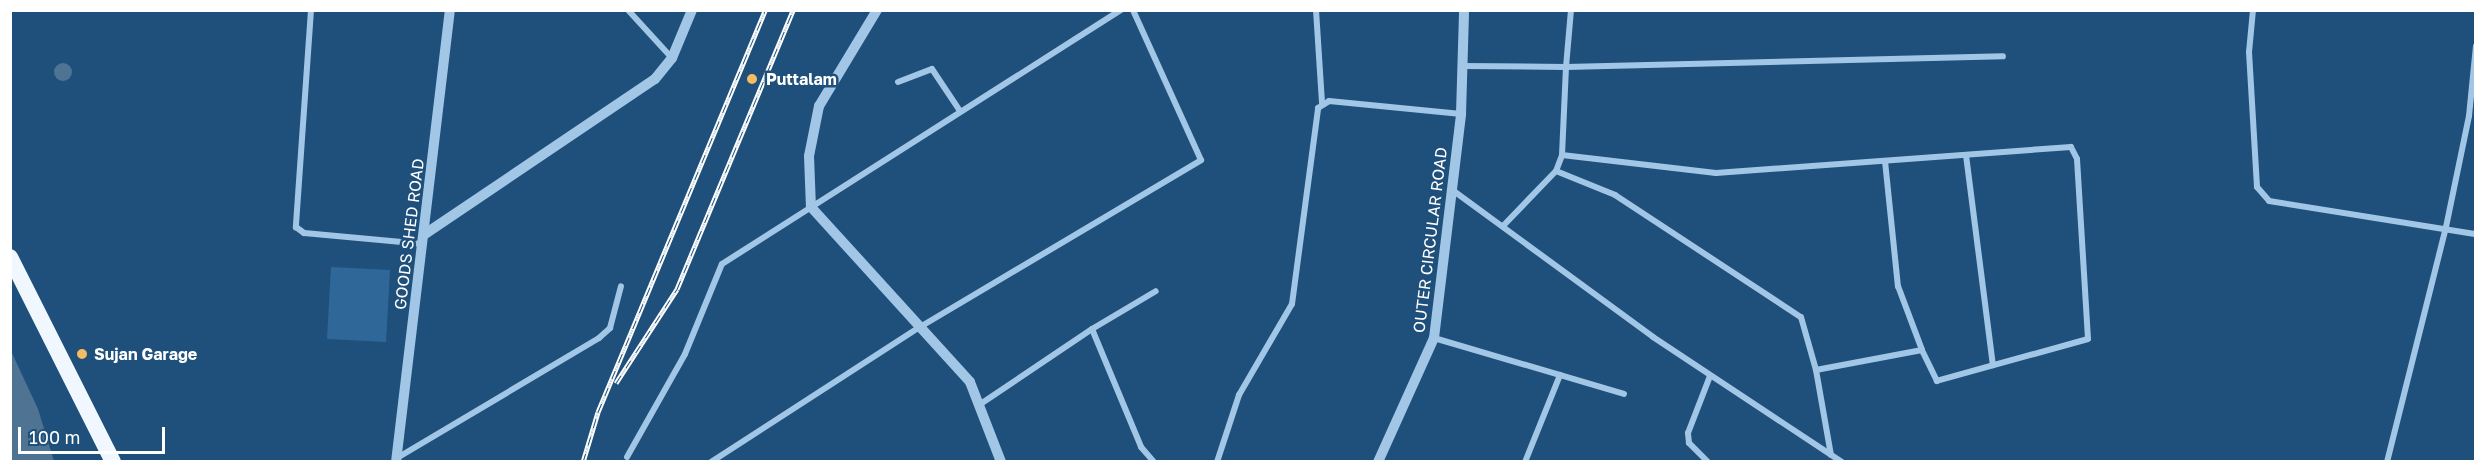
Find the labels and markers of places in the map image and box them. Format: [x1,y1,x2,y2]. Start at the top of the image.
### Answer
place label: Puttalam [766,69,837,89]
marker: Puttalam [743,70,761,88]
place label: Sujan Garage [94,344,197,364]
marker: Sujan Garage [75,347,89,361]

